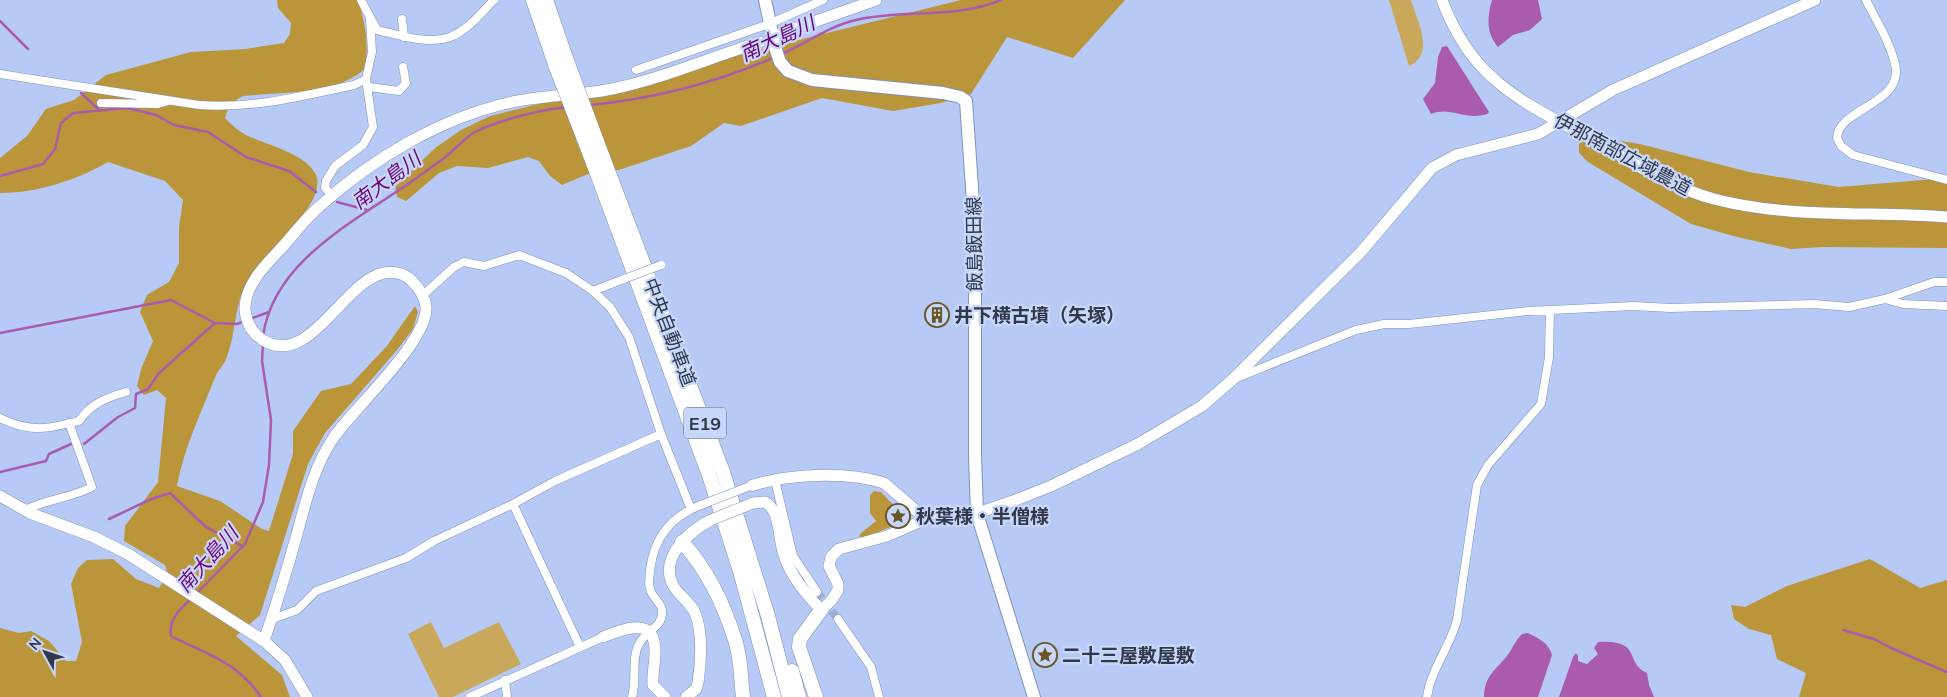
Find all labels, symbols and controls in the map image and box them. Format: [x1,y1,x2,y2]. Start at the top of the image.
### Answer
water label: 南大島川 [735,9,820,66]
street label: 伊那南部広域農道 [1550,108,1696,200]
water label: 南大島川 [347,145,427,214]
street label: 飯島飯田線 [961,196,987,292]
street label: 中央自動車道 [638,274,702,390]
building icon: 井下横古墳（矢塚） [924,302,950,328]
place label: 井下横古墳（矢塚） [954,303,1125,327]
road number: E19 [684,408,726,438]
place icon: 秋葉様・半僧様 [885,503,911,529]
place label: 秋葉様・半僧様 [916,504,1049,528]
water label: 南大島川 [171,519,244,597]
north arrow [20,627,70,677]
text: N [25,634,45,653]
place icon: 二十三屋敷屋敷 [1032,642,1058,668]
place label: 二十三屋敷屋敷 [1062,643,1195,667]

